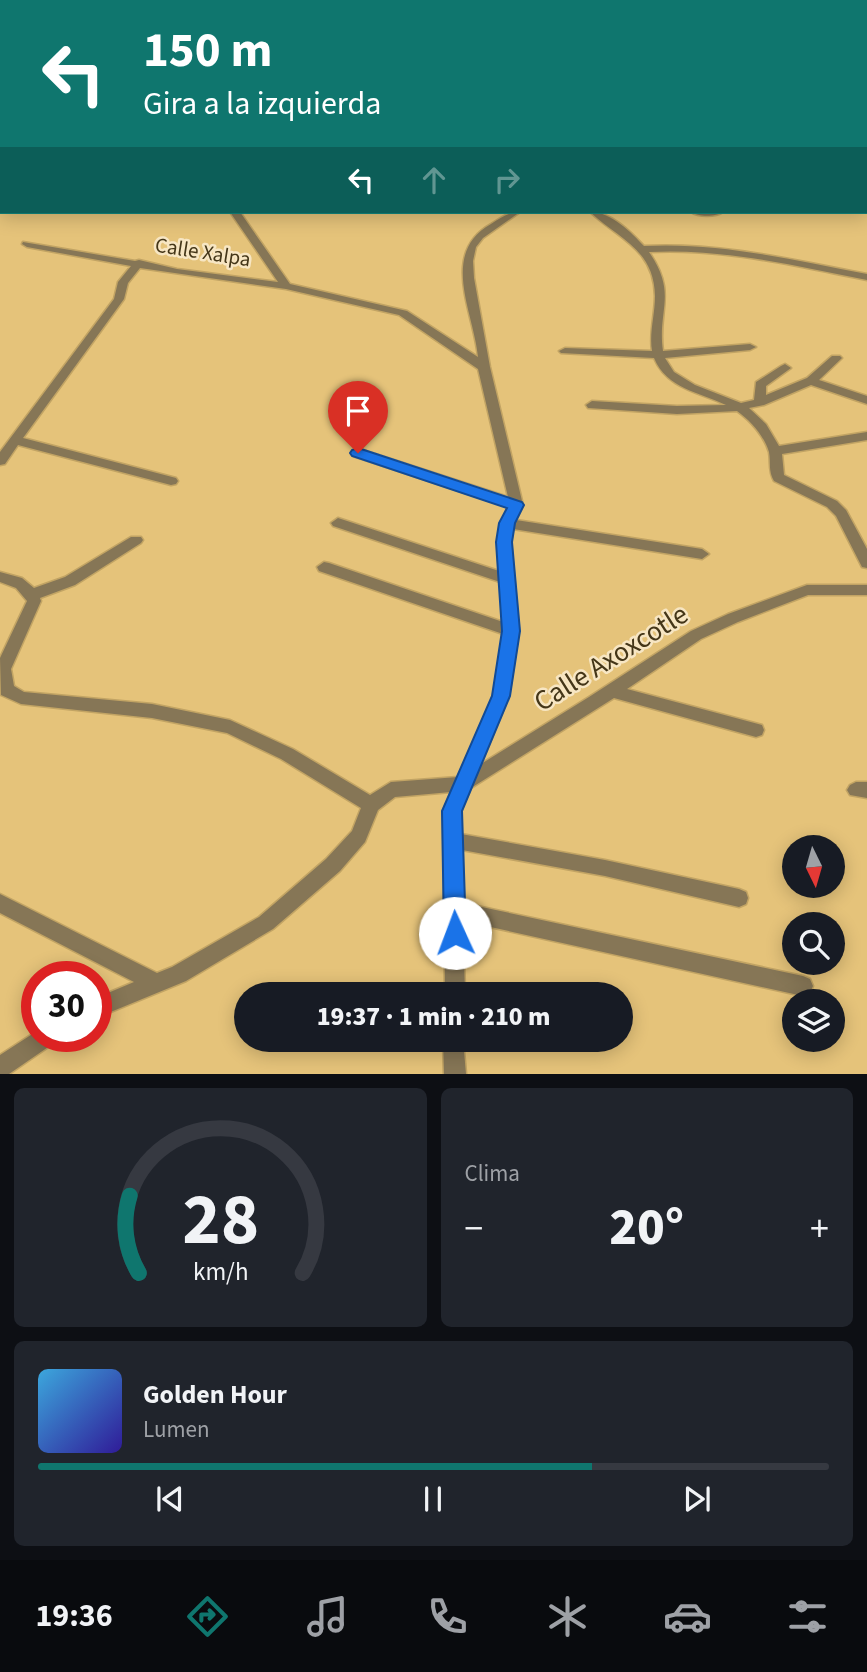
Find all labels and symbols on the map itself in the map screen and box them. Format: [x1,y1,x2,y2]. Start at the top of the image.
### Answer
street label: Calle Xalpa [153,230,253,274]
pin [328,381,388,453]
street label: Calle Axoxcotle [526,595,696,721]
north arrow [782,835,845,898]
position arrow [418,896,492,970]
speed limit sign: 30 [21,961,112,1052]

